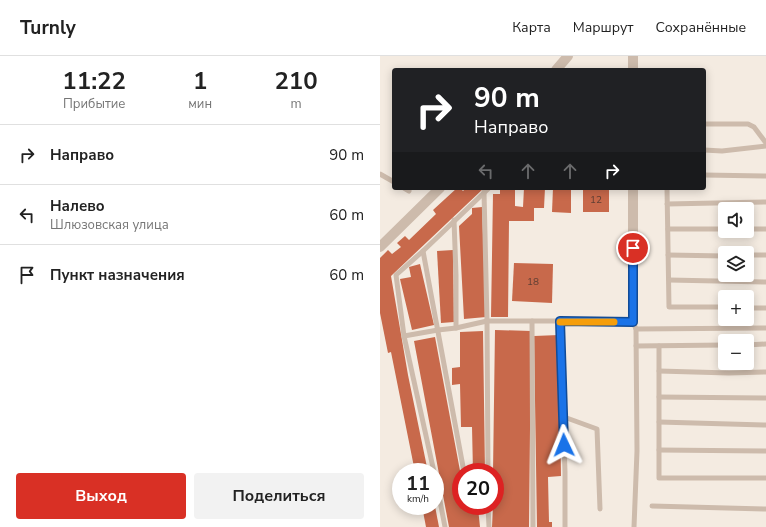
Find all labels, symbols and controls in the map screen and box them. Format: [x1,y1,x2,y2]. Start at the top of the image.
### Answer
text: Turnly [20,15,76,41]
text: Карта [512,18,551,37]
text: Маршрут [573,18,634,37]
text: Сохранённые [656,18,746,37]
text: 11:22 [62,65,126,97]
text: 1 [193,65,207,97]
text: 210 [274,65,318,97]
text: 90 m [474,79,540,117]
icon: right [408,84,460,136]
text: Прибытие [63,95,125,113]
text: мин [188,95,212,113]
text: m [290,95,302,113]
text: Направо [474,115,548,139]
icon: right [16,144,38,166]
text: Направо [50,145,114,165]
text: 90 m [329,145,364,165]
icon: left [475,160,497,182]
icon: ahead [517,160,539,182]
icon: ahead [559,160,581,182]
icon: right [601,160,623,182]
house number: 12 [590,193,602,207]
text: Налево [50,196,105,216]
map controls [718,202,754,370]
button: sound [718,202,754,238]
icon: left [16,204,38,226]
text: 60 m [329,205,364,225]
text: Шлюзовская улица [50,216,169,234]
pin [616,231,650,265]
icon: arrive [622,237,644,259]
button: layers [718,246,754,282]
icon: arrive [16,264,38,286]
text: Пункт назначения [50,265,185,285]
text: 60 m [329,265,364,285]
house number: 18 [527,275,539,289]
button: + [718,290,754,326]
button: − [718,334,754,370]
position arrow [543,424,585,466]
speed limit sign: 20 [452,463,504,515]
text: 11 [406,470,430,497]
button: Выход [16,473,186,519]
button: Поделиться [194,473,364,519]
text: km/h [407,492,429,506]

